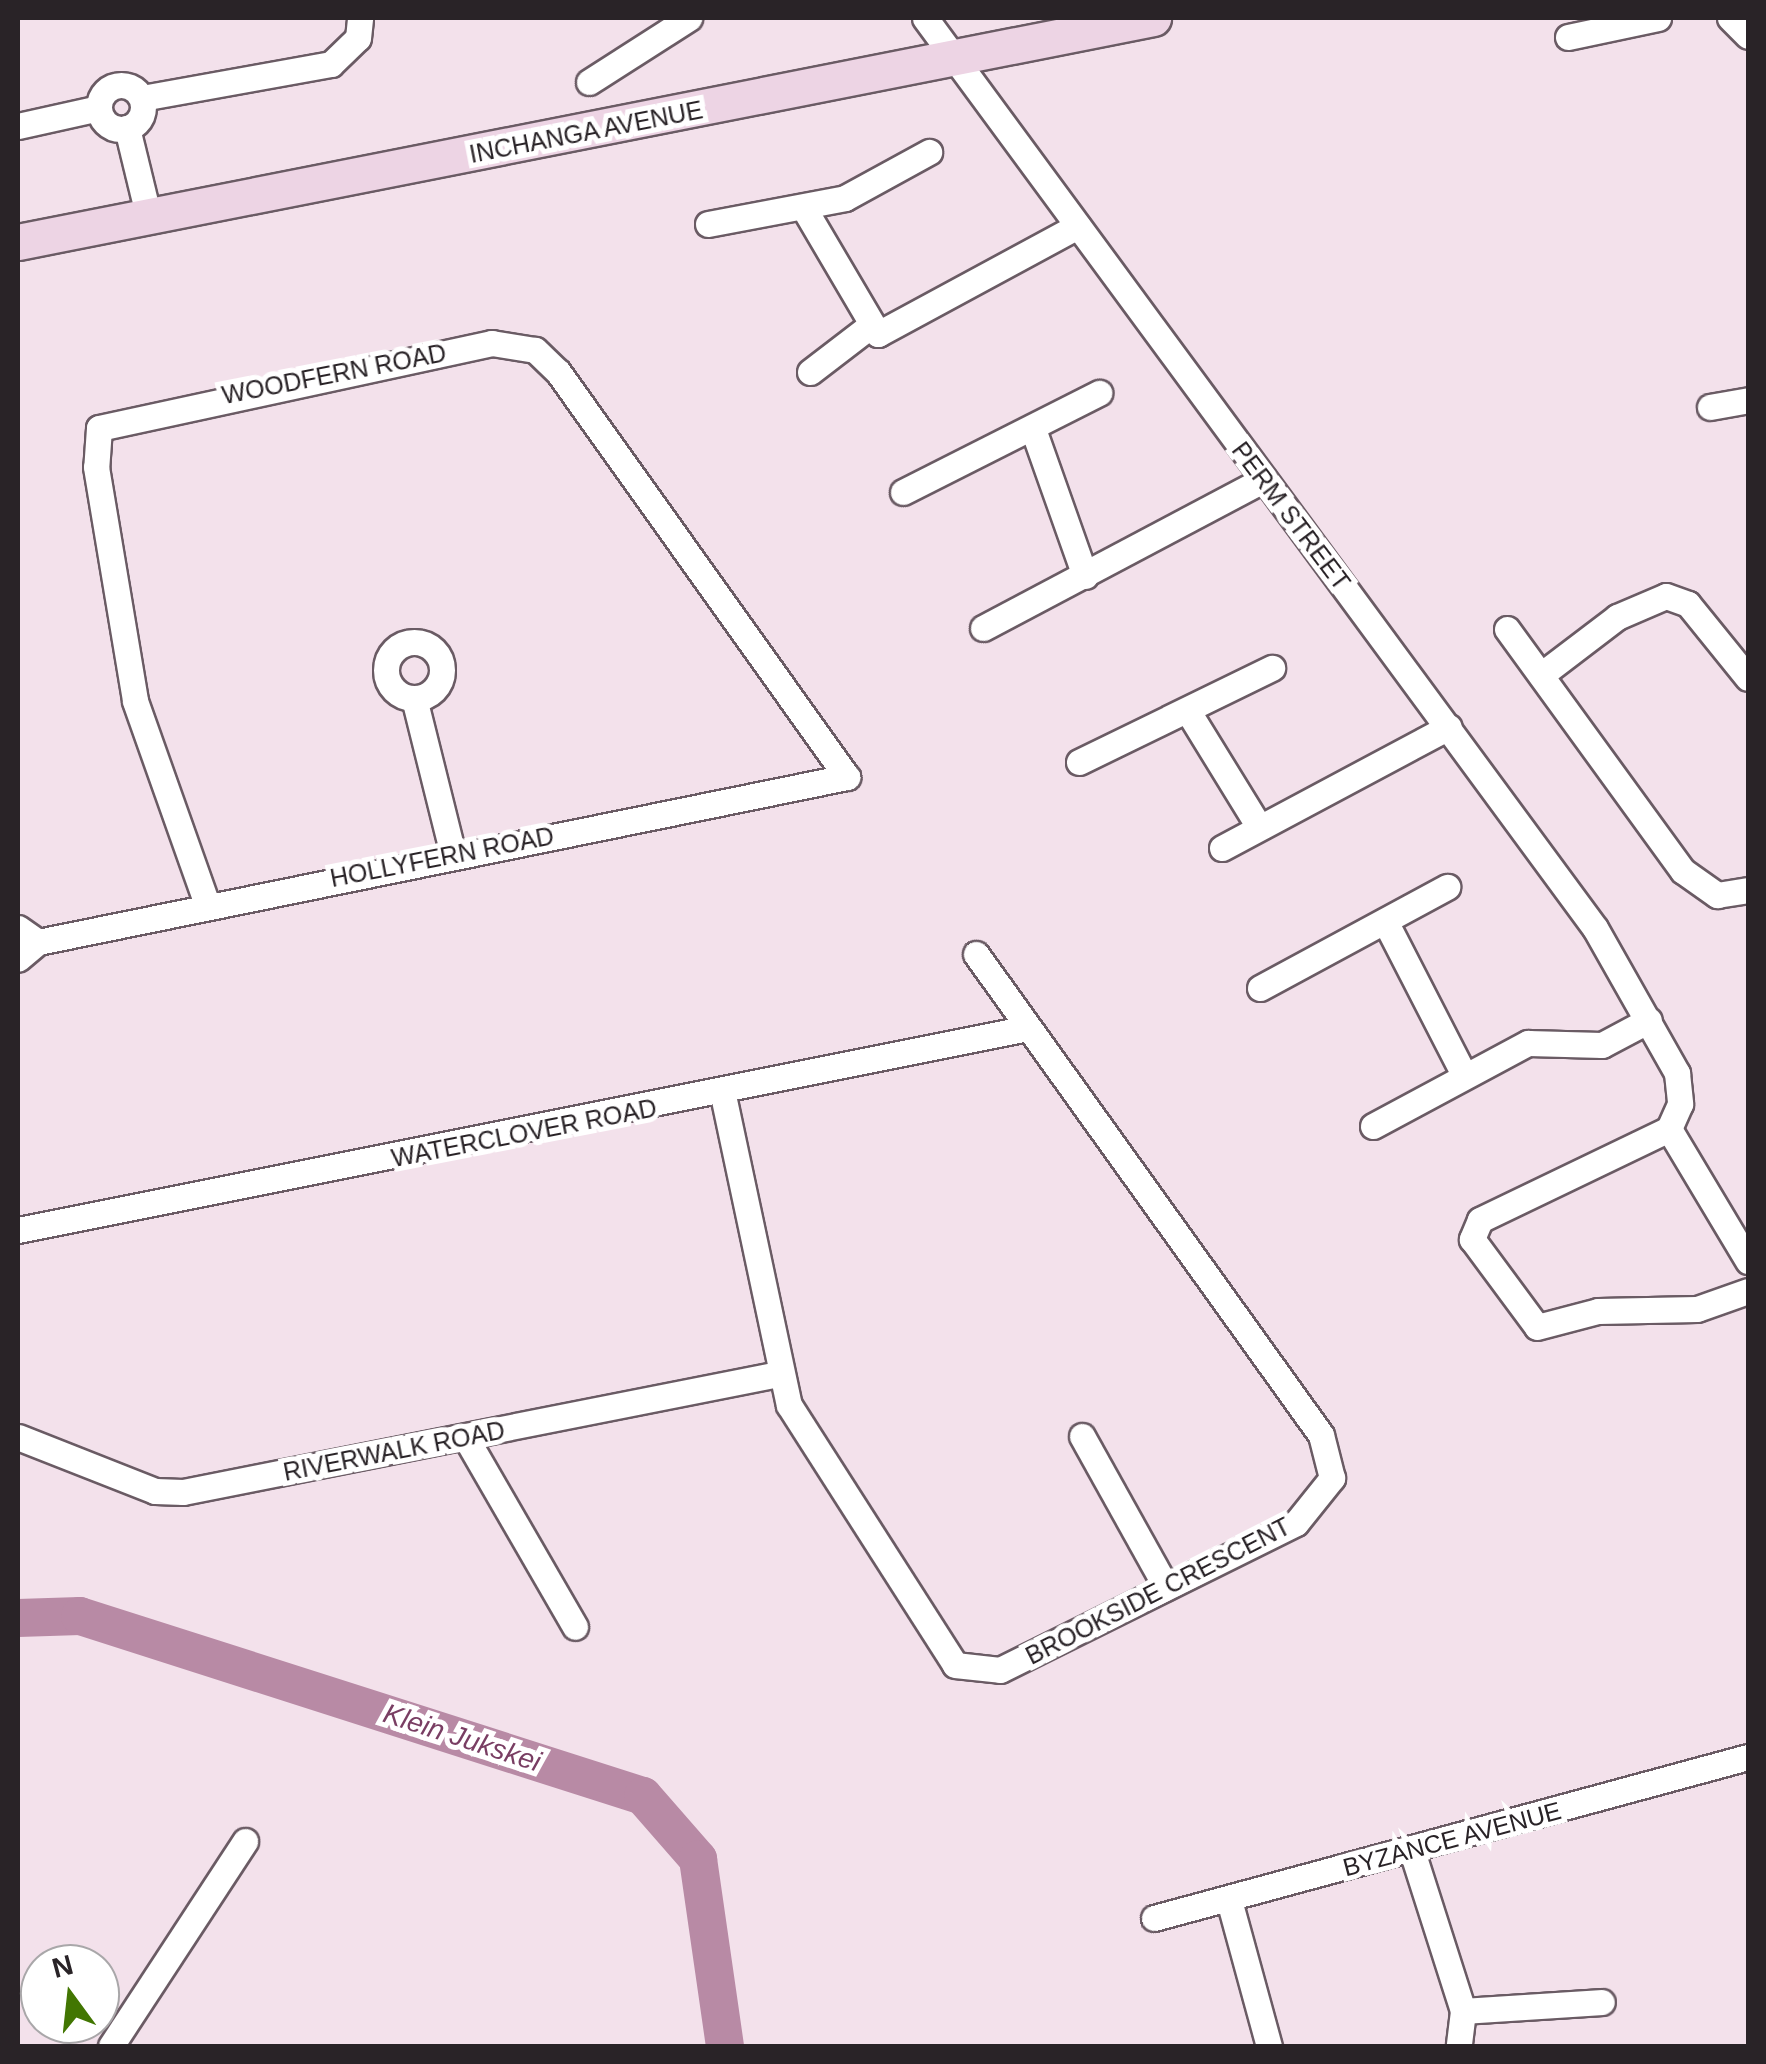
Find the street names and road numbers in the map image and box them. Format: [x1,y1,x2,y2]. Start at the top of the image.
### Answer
street label: INCHANGA AVENUE [465,94,707,170]
street label: WOODFERN ROAD [219,338,449,410]
street label: PERM STREET [1226,436,1356,596]
street label: HOLLYFERN ROAD [328,821,556,893]
street label: WATERCLOVER ROAD [389,1093,659,1173]
street label: RIVERWALK ROAD [281,1415,507,1487]
street label: BROOKSIDE CRESCENT [1021,1511,1295,1671]
street label: BYZANCE AVENUE [1339,1795,1565,1883]

